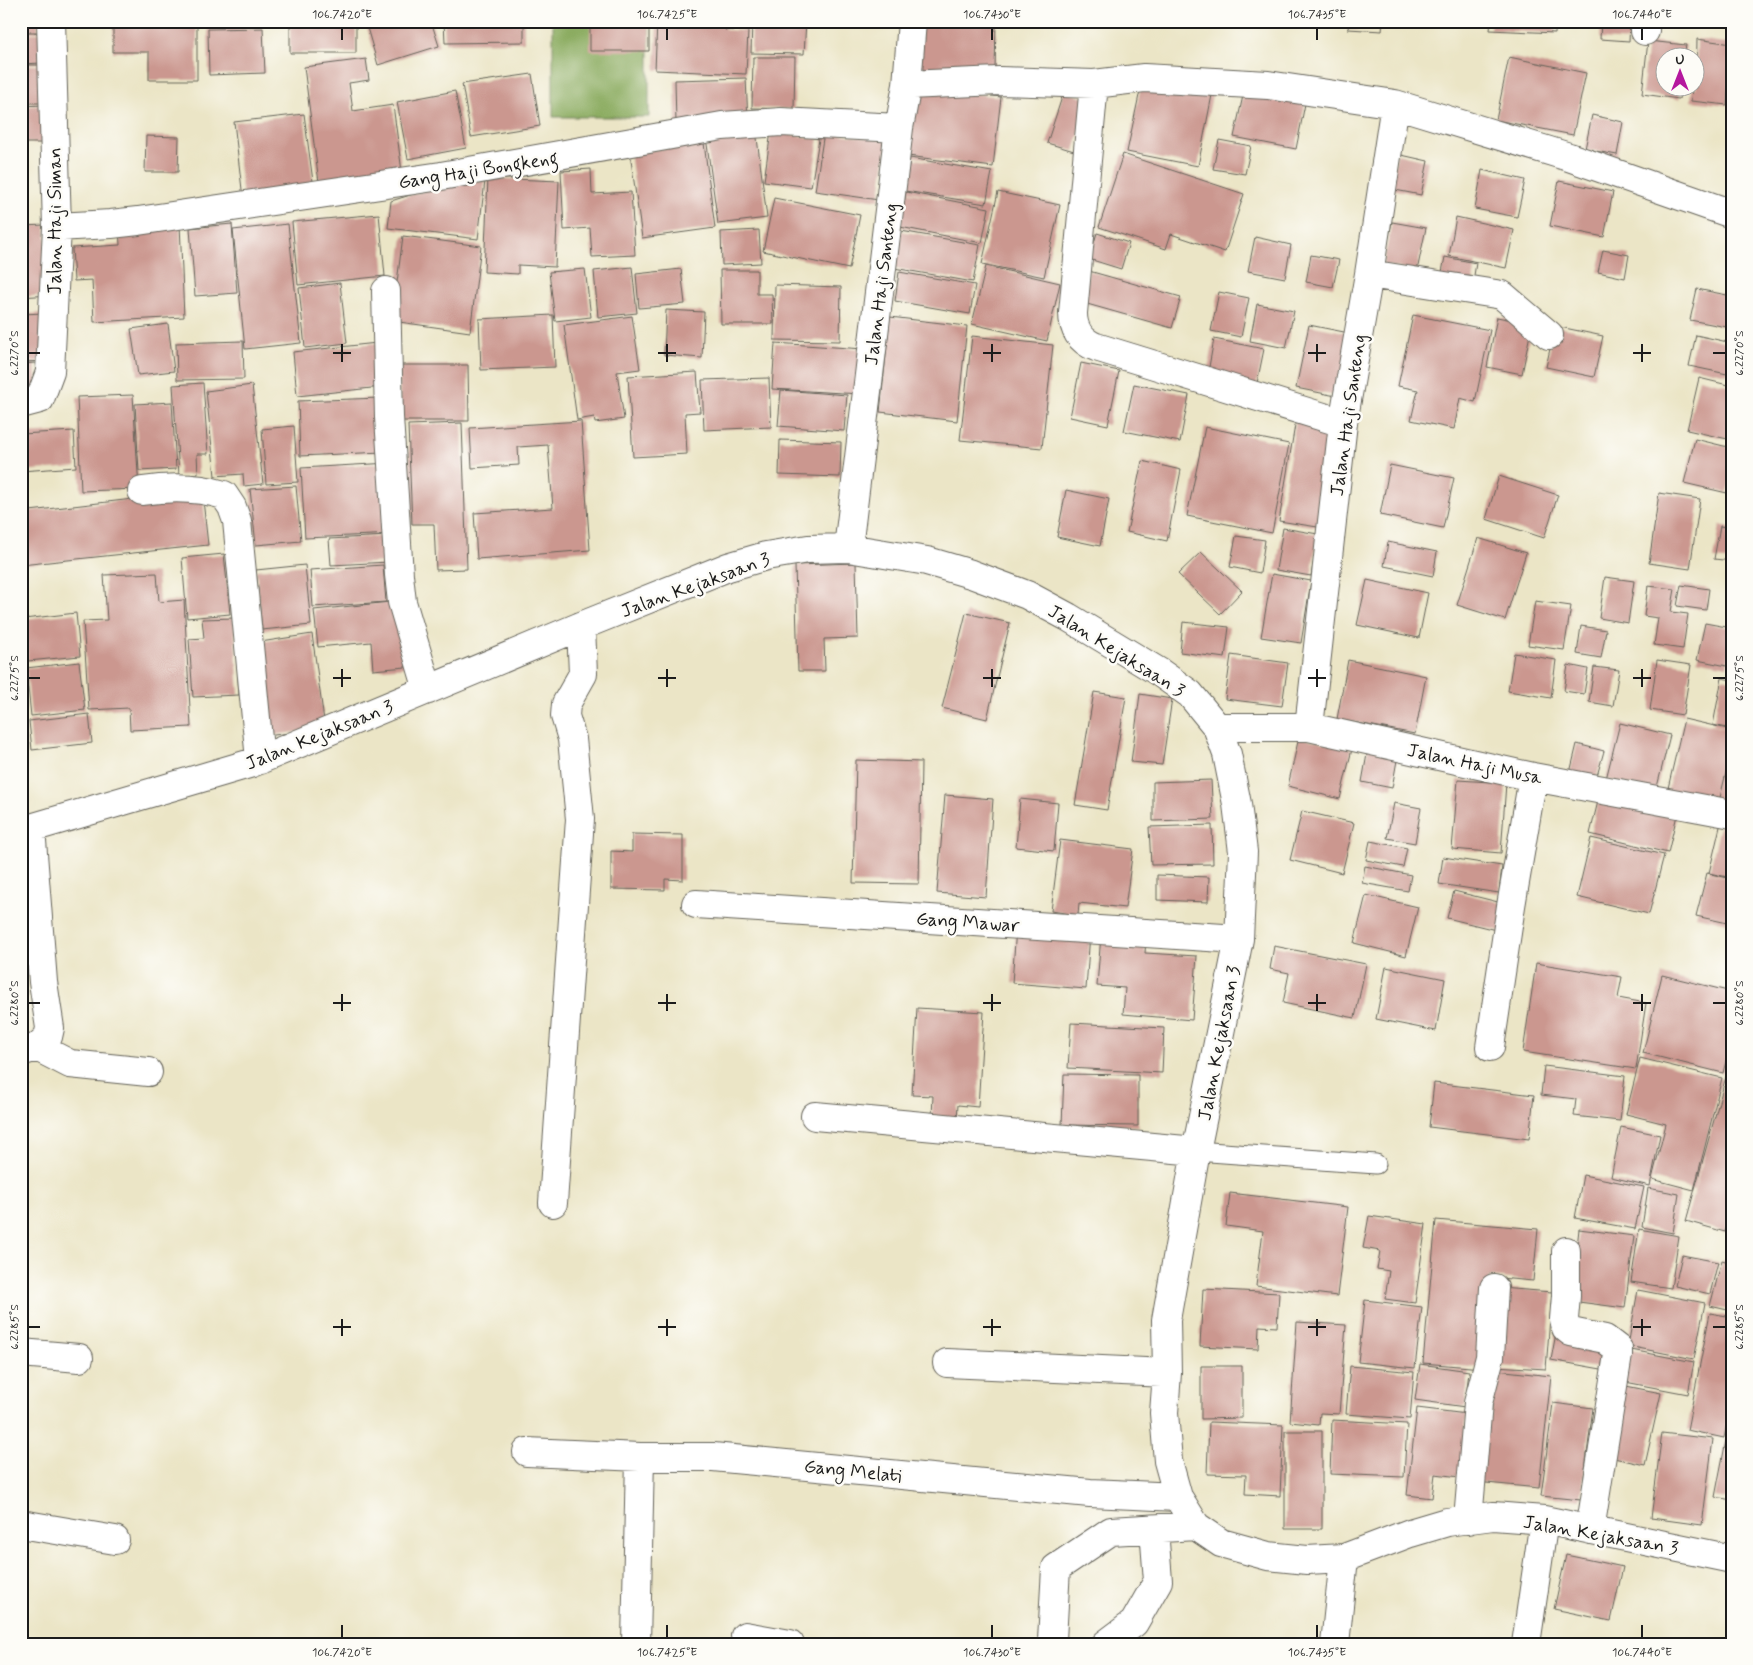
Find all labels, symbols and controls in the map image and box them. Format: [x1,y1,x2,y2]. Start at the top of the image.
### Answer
text: 106.7420°E [312,7,372,23]
text: 106.7425°E [637,7,697,23]
text: 106.7430°E [963,7,1021,23]
text: 106.7435°E [1288,7,1346,23]
text: 106.7440°E [1612,7,1672,23]
north arrow [1656,48,1706,98]
text: U [1675,51,1685,69]
street label: Gang Haji Bongkeng [397,146,560,198]
street label: Jalan Haji Siman [43,147,69,295]
street label: Jalan Haji Santeng [859,202,905,367]
text: 6.2270°S [7,330,23,376]
text: 6.2270°S [1732,330,1748,376]
street label: Jalan Haji Santeng [1325,333,1373,498]
street label: Jalan Kejaksaan 3 [617,547,774,625]
street label: Jalan Kejaksaan 3 [1042,599,1190,705]
text: 6.2275°S [7,655,23,701]
text: 6.2275°S [1732,655,1748,701]
street label: Jalan Kejaksaan 3 [242,694,398,777]
street label: Jalan Haji Musa [1405,738,1545,792]
street label: Gang Mawar [915,906,1021,941]
street label: Jalan Kejaksaan 3 [1192,963,1248,1123]
text: 6.2280°S [7,980,23,1026]
text: 6.2280°S [1732,980,1748,1026]
text: 6.2285°S [7,1304,23,1350]
text: 6.2285°S [1732,1304,1748,1350]
street label: Gang Melati [803,1454,903,1491]
street label: Jalan Kejaksaan 3 [1521,1510,1681,1562]
text: 106.7420°E [312,1645,372,1661]
text: 106.7425°E [637,1645,697,1661]
text: 106.7430°E [963,1645,1021,1661]
text: 106.7435°E [1288,1645,1346,1661]
text: 106.7440°E [1612,1645,1672,1661]

